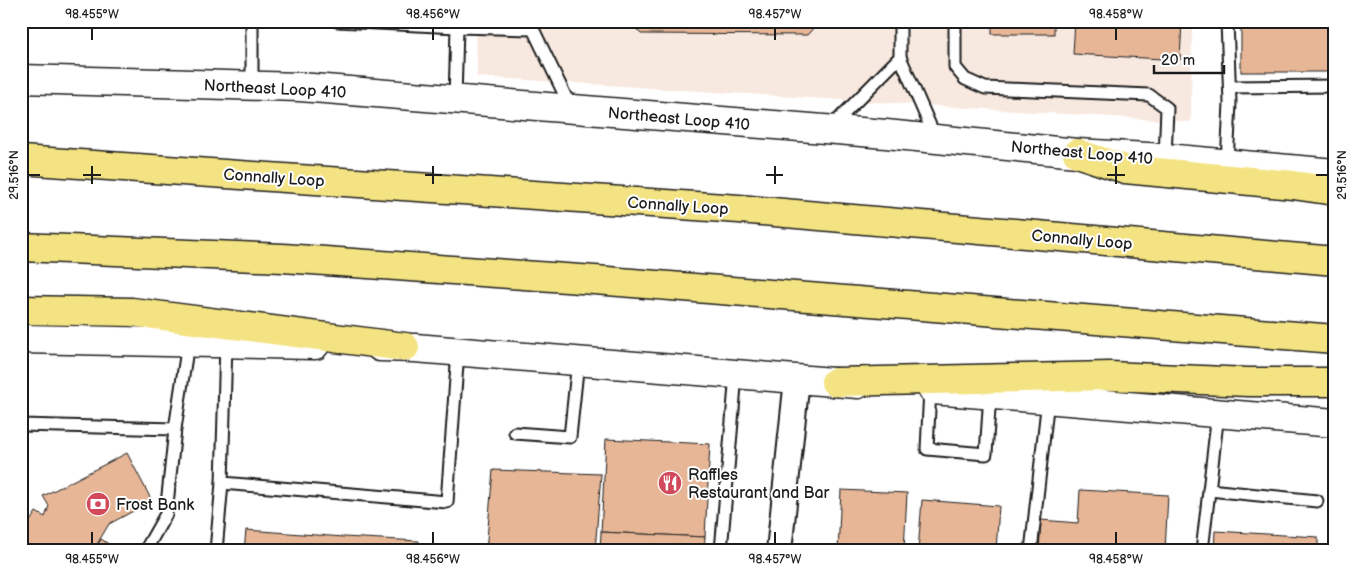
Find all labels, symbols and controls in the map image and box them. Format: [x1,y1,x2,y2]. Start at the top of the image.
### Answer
text: 98.455°W [65,7,119,22]
text: 98.456°W [406,7,460,22]
text: 98.457°W [749,7,801,22]
text: 98.458°W [1089,7,1143,22]
scale bar [1154,42,1224,74]
text: 20 m [1161,51,1195,70]
street label: Northeast Loop 410 [203,76,347,103]
street label: Northeast Loop 410 [607,104,751,135]
street label: Northeast Loop 410 [1010,138,1154,169]
text: 29.516°N [7,150,22,200]
text: 29.516°N [1335,150,1350,200]
street label: Connally Loop [223,165,325,192]
street label: Connally Loop [627,193,729,220]
street label: Connally Loop [1031,227,1133,254]
place label: Raffles Restaurant and Bar [688,466,830,503]
restaurant icon: Raffles Restaurant and Bar [657,470,683,496]
bank icon: Frost Bank [85,491,111,517]
place label: Frost Bank [116,496,194,515]
text: 98.455°W [65,552,119,567]
text: 98.456°W [406,552,460,567]
text: 98.457°W [749,552,801,567]
text: 98.458°W [1089,552,1143,567]

